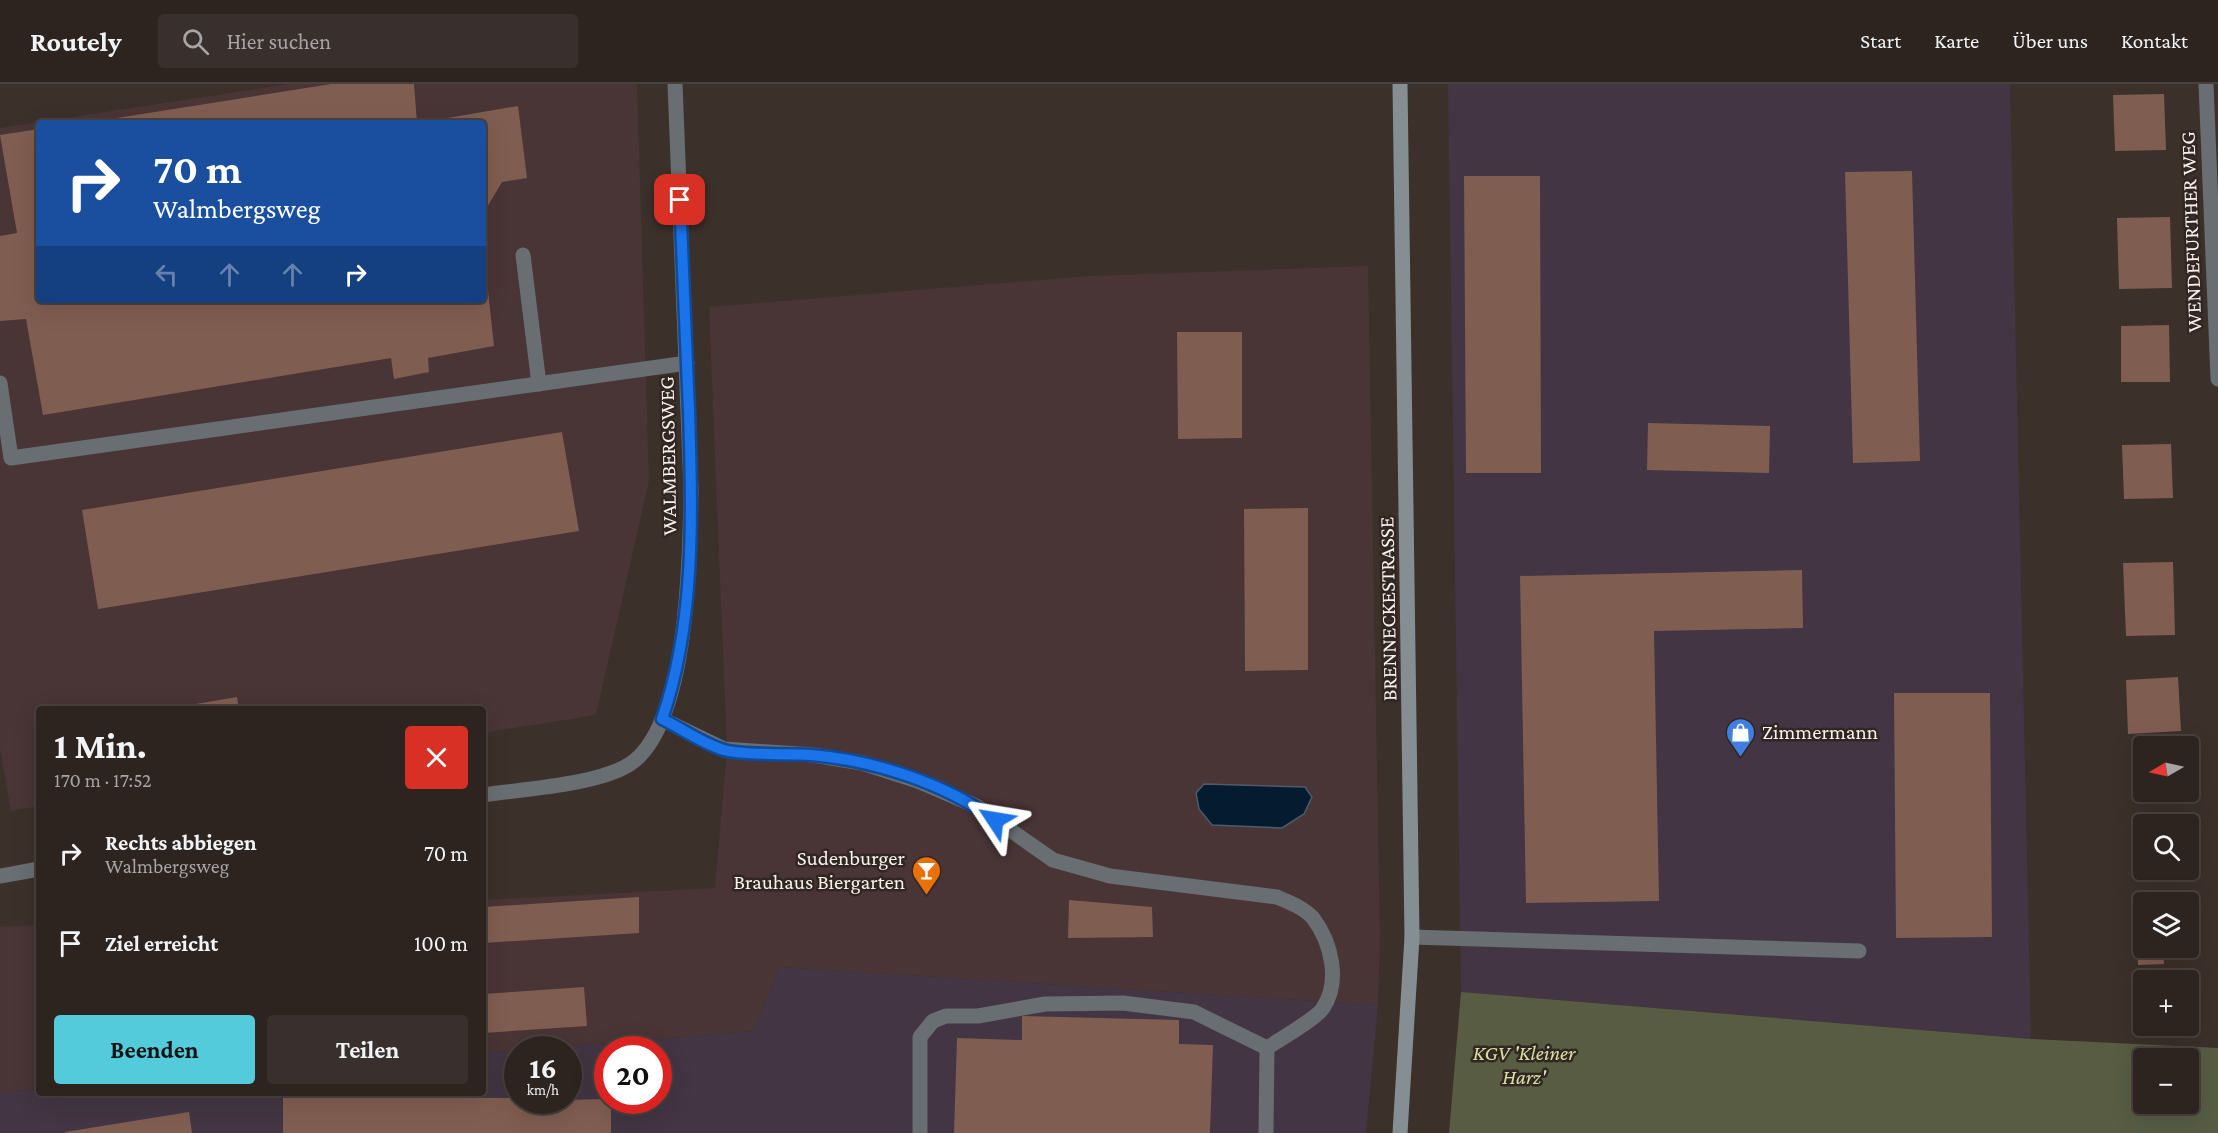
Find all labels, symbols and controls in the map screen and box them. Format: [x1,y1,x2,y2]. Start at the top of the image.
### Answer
search box [158,14,578,68]
icon: search [179,25,212,58]
text: Routely [30,26,122,57]
text: Hier suchen [227,29,331,54]
text: Start [1860,29,1901,53]
text: Karte [1934,29,1979,53]
text: Über uns [2012,29,2088,53]
text: Kontakt [2121,29,2188,53]
street label: WENDEFURTHER WEG [2175,131,2207,333]
icon: right [54,144,132,222]
text: 70 m [153,145,242,192]
pin [654,174,705,225]
icon: arrive [663,183,696,216]
text: Walmbergsweg [153,194,321,224]
icon: left [150,258,183,291]
icon: ahead [213,258,246,291]
icon: ahead [276,258,309,291]
icon: right [339,258,372,291]
street label: WALMBERGSWEG [655,376,681,536]
street label: BRENNECKESTRASSE [1374,517,1402,701]
shop icon: Zimmermann [1725,716,1757,758]
place label: Zimmermann [1762,720,1878,744]
text: 1 Min. [54,726,147,766]
button: close [405,726,468,789]
north arrow [2133,736,2199,802]
map controls [2133,736,2199,1114]
text: 170 m · 17:52 [54,769,152,791]
position arrow [963,788,1027,852]
button: search [2133,814,2199,880]
text: Rechts abbiegen [105,830,257,855]
icon: right [54,837,87,870]
text: 70 m [424,841,468,866]
place label: Sudenburger Brauhaus Biergarten [733,846,906,894]
bar icon: Sudenburger Brauhaus Biergarten [910,854,942,896]
text: Walmbergsweg [105,855,229,877]
button: layers [2133,892,2199,958]
icon: arrive [54,927,87,960]
text: Ziel erreicht [105,931,218,956]
text: 100 m [414,931,468,956]
button: + [2133,970,2199,1036]
button: Beenden [54,1015,255,1084]
button: Teilen [267,1015,468,1084]
speed limit sign: 20 [594,1036,672,1114]
park label: KGV 'Kleiner Harz' [1473,1041,1576,1089]
button: − [2133,1048,2199,1114]
text: 16 [529,1051,557,1084]
text: km/h [527,1082,559,1098]

